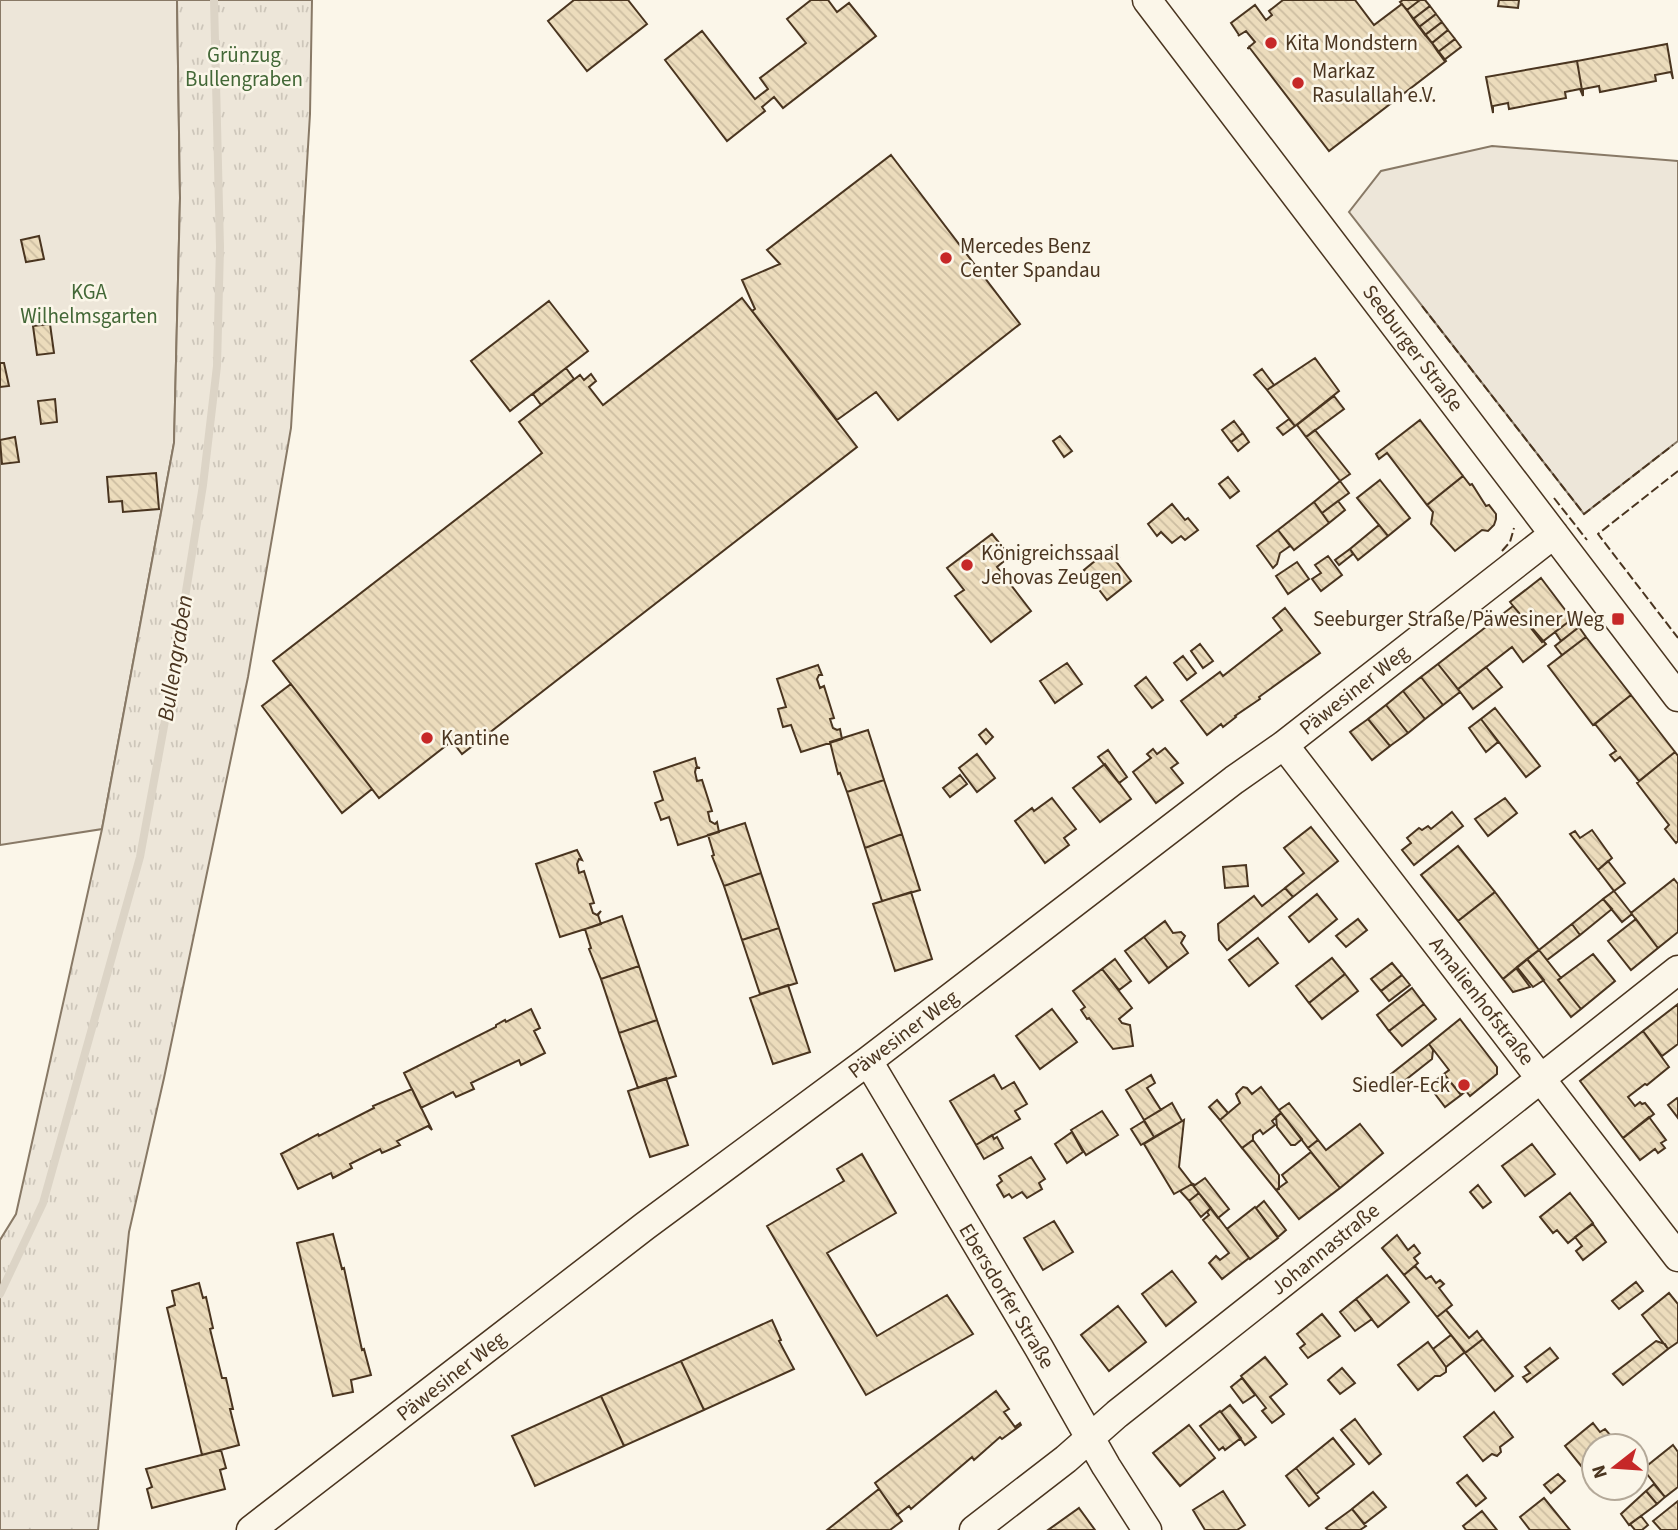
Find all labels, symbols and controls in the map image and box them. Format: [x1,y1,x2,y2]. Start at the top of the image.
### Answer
place label: Kita Mondstern [1285,28,1418,58]
marker: Kita Mondstern [1263,35,1279,51]
park label: Grünzug Bullengraben [185,40,303,94]
place label: Markaz Rasulallah e.V. [1312,56,1437,110]
marker: Markaz Rasulallah e.V. [1290,75,1306,91]
place label: Mercedes Benz Center Spandau [960,231,1101,285]
marker: Mercedes Benz Center Spandau [938,250,954,266]
park label: KGA Wilhelmsgarten [20,277,158,331]
street label: Seeburger Straße [1355,278,1471,418]
place label: Königreichssaal Jehovas Zeugen [981,538,1122,592]
marker: Königreichssaal Jehovas Zeugen [959,557,975,573]
water label: Bullengraben [149,593,201,723]
place label: Seeburger Straße/Päwesiner Weg [1313,604,1604,634]
marker: Seeburger Straße/Päwesiner Weg [1610,611,1626,627]
street label: Päwesiner Weg [1293,637,1415,742]
place label: Kantine [441,723,509,753]
marker: Kantine [419,730,435,746]
street label: Amalienhofstraße [1422,930,1542,1072]
street label: Päwesiner Weg [841,982,965,1086]
place label: Siedler-Eck [1352,1070,1451,1100]
marker: Siedler-Eck [1456,1077,1472,1093]
street label: Johannastraße [1264,1196,1386,1302]
street label: Ebersdorfer Straße [952,1218,1062,1374]
street label: Päwesiner Weg [390,1323,512,1428]
north arrow [1580,1432,1650,1502]
text: N [1585,1462,1615,1482]

